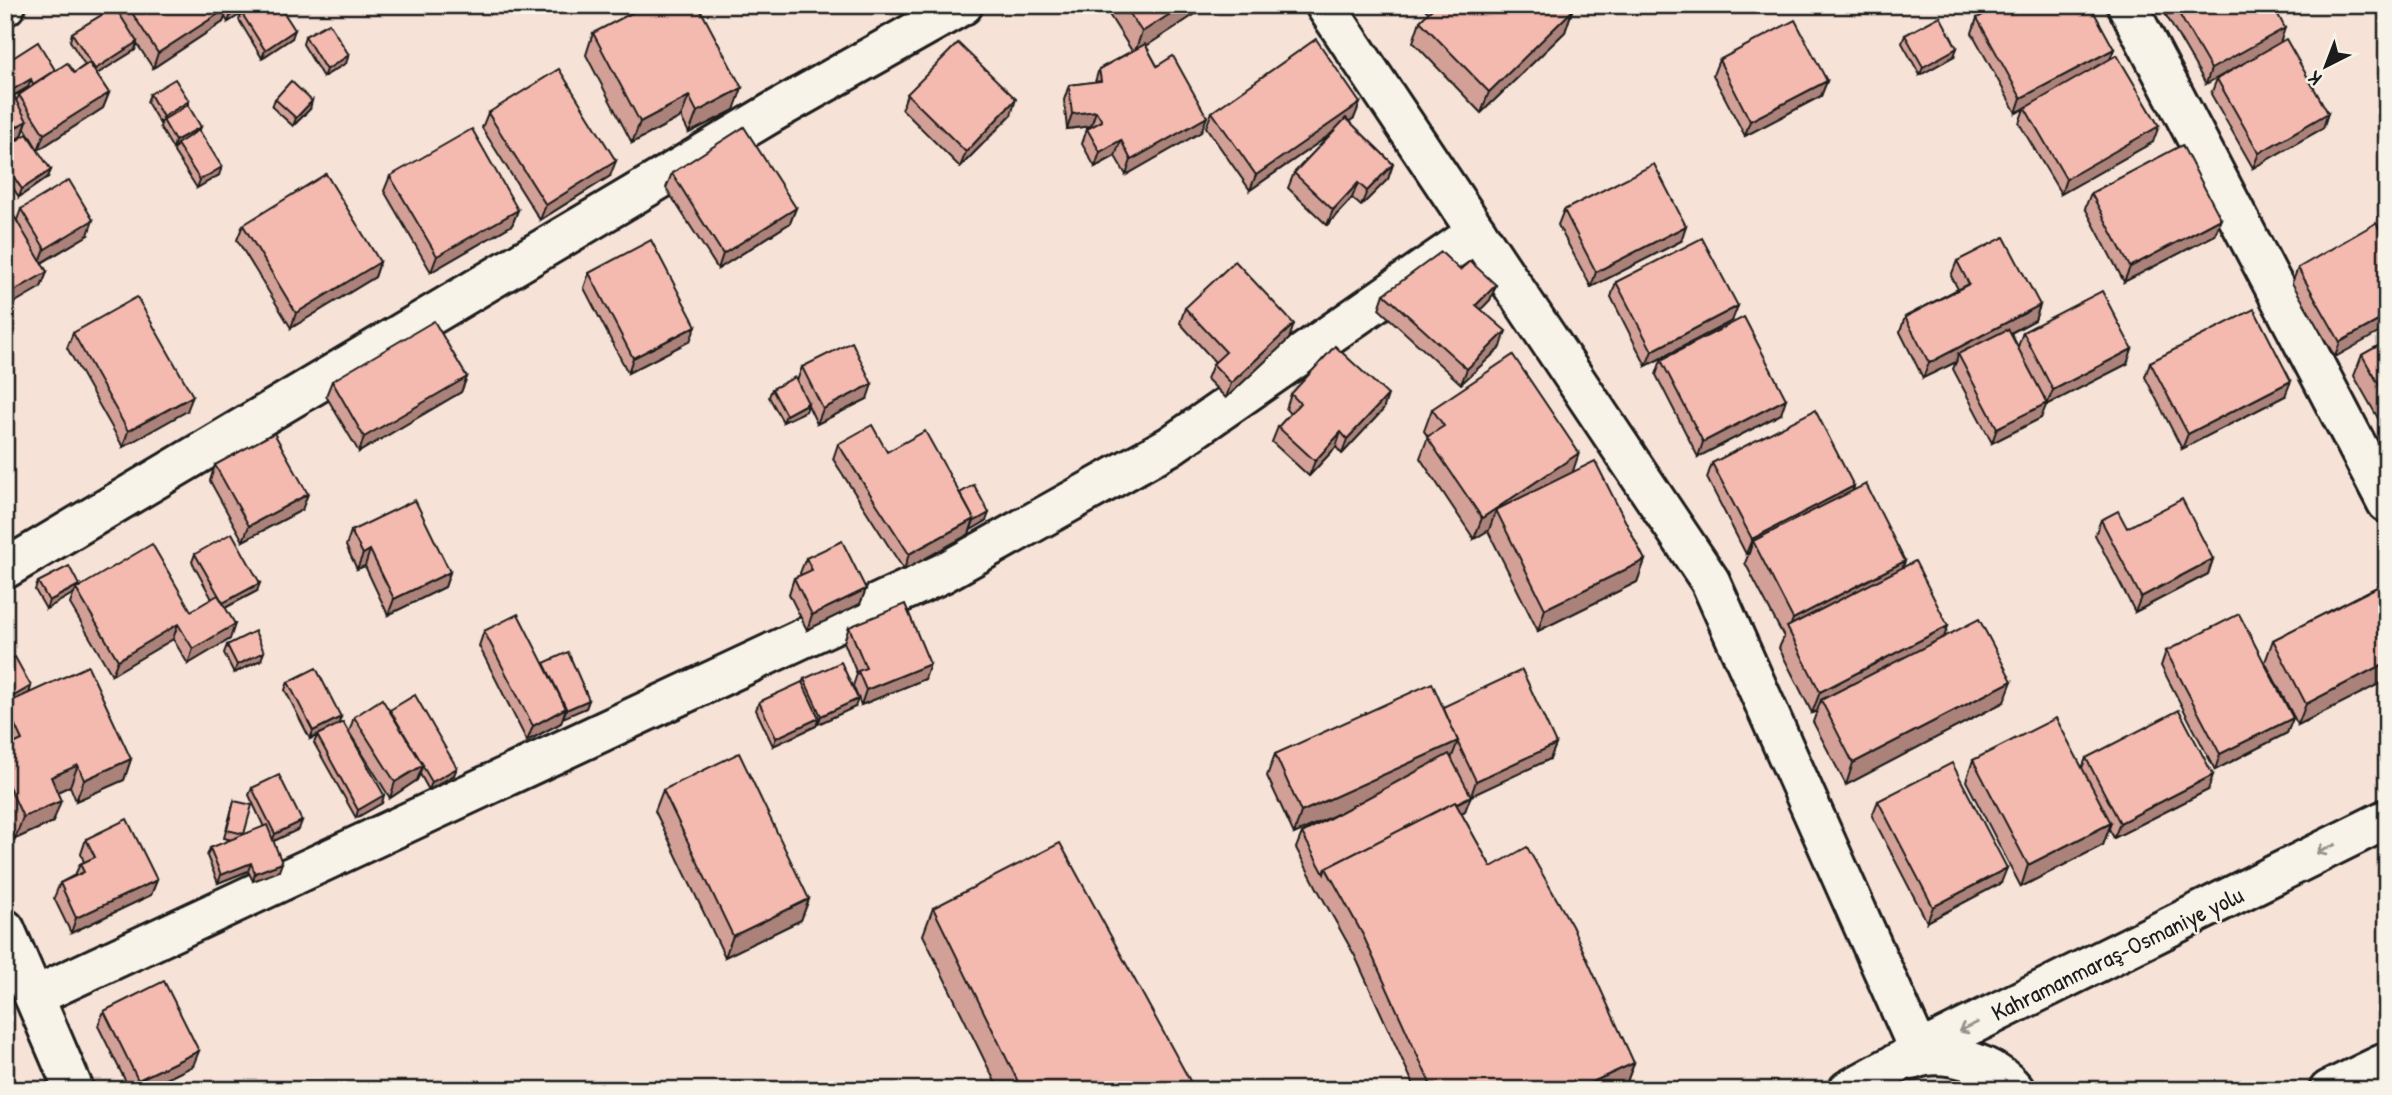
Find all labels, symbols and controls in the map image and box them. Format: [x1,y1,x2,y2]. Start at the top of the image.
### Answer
north arrow [2290,32,2360,102]
text: K [2302,66,2327,92]
one-way arrow [2316,843,2337,857]
street label: Kahramanmaraş-Osmaniye yolu [1986,878,2248,1028]
one-way arrow [1958,1020,1979,1034]

